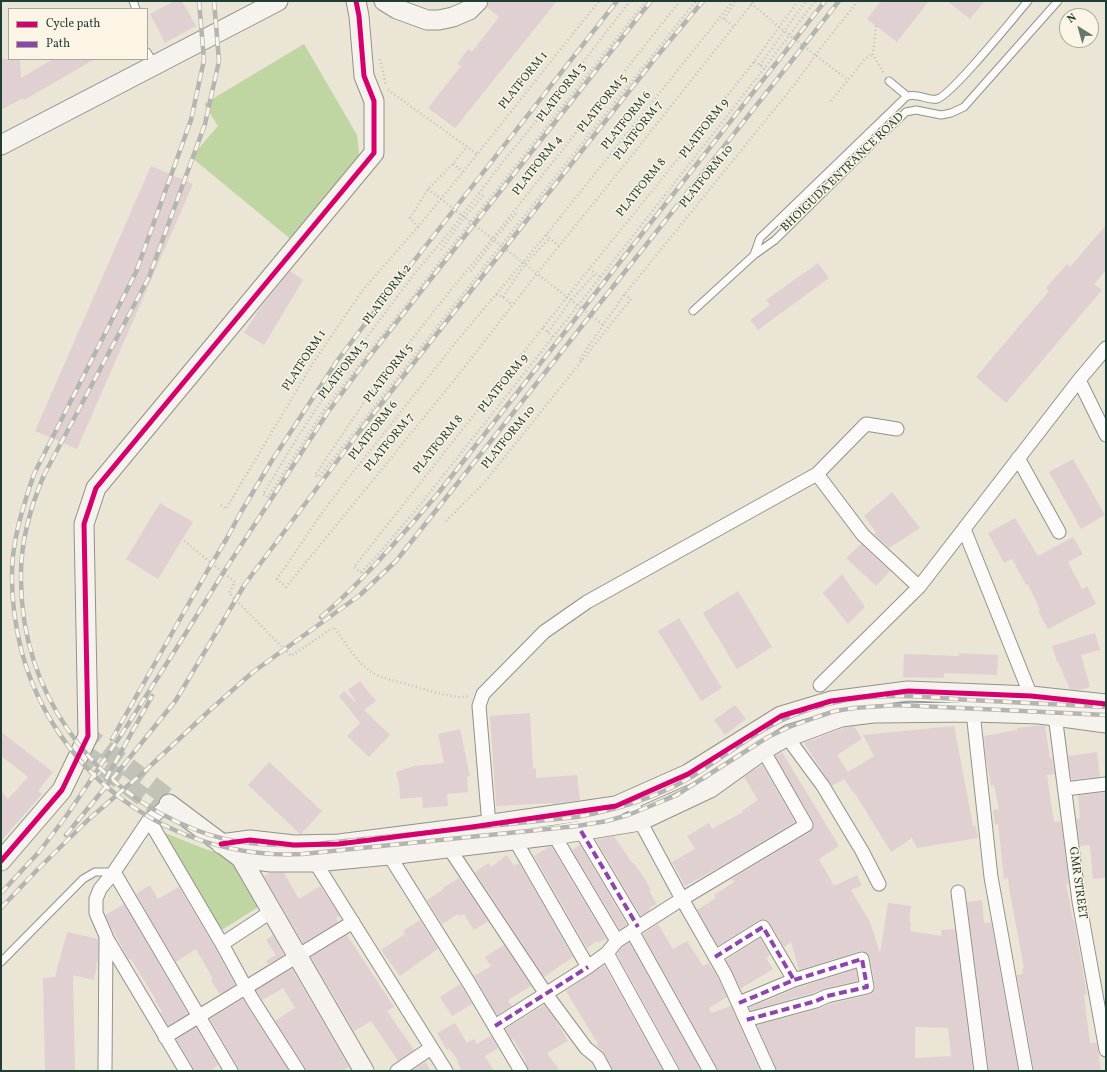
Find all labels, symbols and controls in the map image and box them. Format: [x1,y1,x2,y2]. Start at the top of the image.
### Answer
legend [8,8,148,60]
north arrow [1059,8,1099,48]
text: N [1064,10,1080,27]
text: Cycle path [46,16,101,32]
text: Path [46,36,70,52]
street label: PLATFORM 1 [496,49,552,113]
street label: PLATFORM 3 [534,60,590,126]
street label: PLATFORM 5 [575,72,631,136]
street label: PLATFORM 6 [599,89,655,153]
street label: PLATFORM 9 [677,96,733,162]
street label: PLATFORM 7 [611,99,667,163]
street label: BHOIGUDA ENTRANCE ROAD [778,110,908,236]
street label: PLATFORM 4 [510,133,566,199]
street label: PLATFORM 10 [677,142,737,212]
street label: PLATFORM 8 [614,156,670,220]
street label: PLATFORM 2 [361,262,415,328]
street label: PLATFORM 1 [280,328,330,394]
street label: PLATFORM 3 [316,337,372,403]
street label: PLATFORM 5 [361,342,417,406]
street label: PLATFORM 9 [476,352,532,416]
street label: PLATFORM 6 [346,398,402,464]
street label: PLATFORM 10 [479,403,539,473]
street label: PLATFORM 7 [362,411,418,475]
street label: PLATFORM 8 [411,413,467,477]
street label: GMR STREET [1065,846,1089,920]

